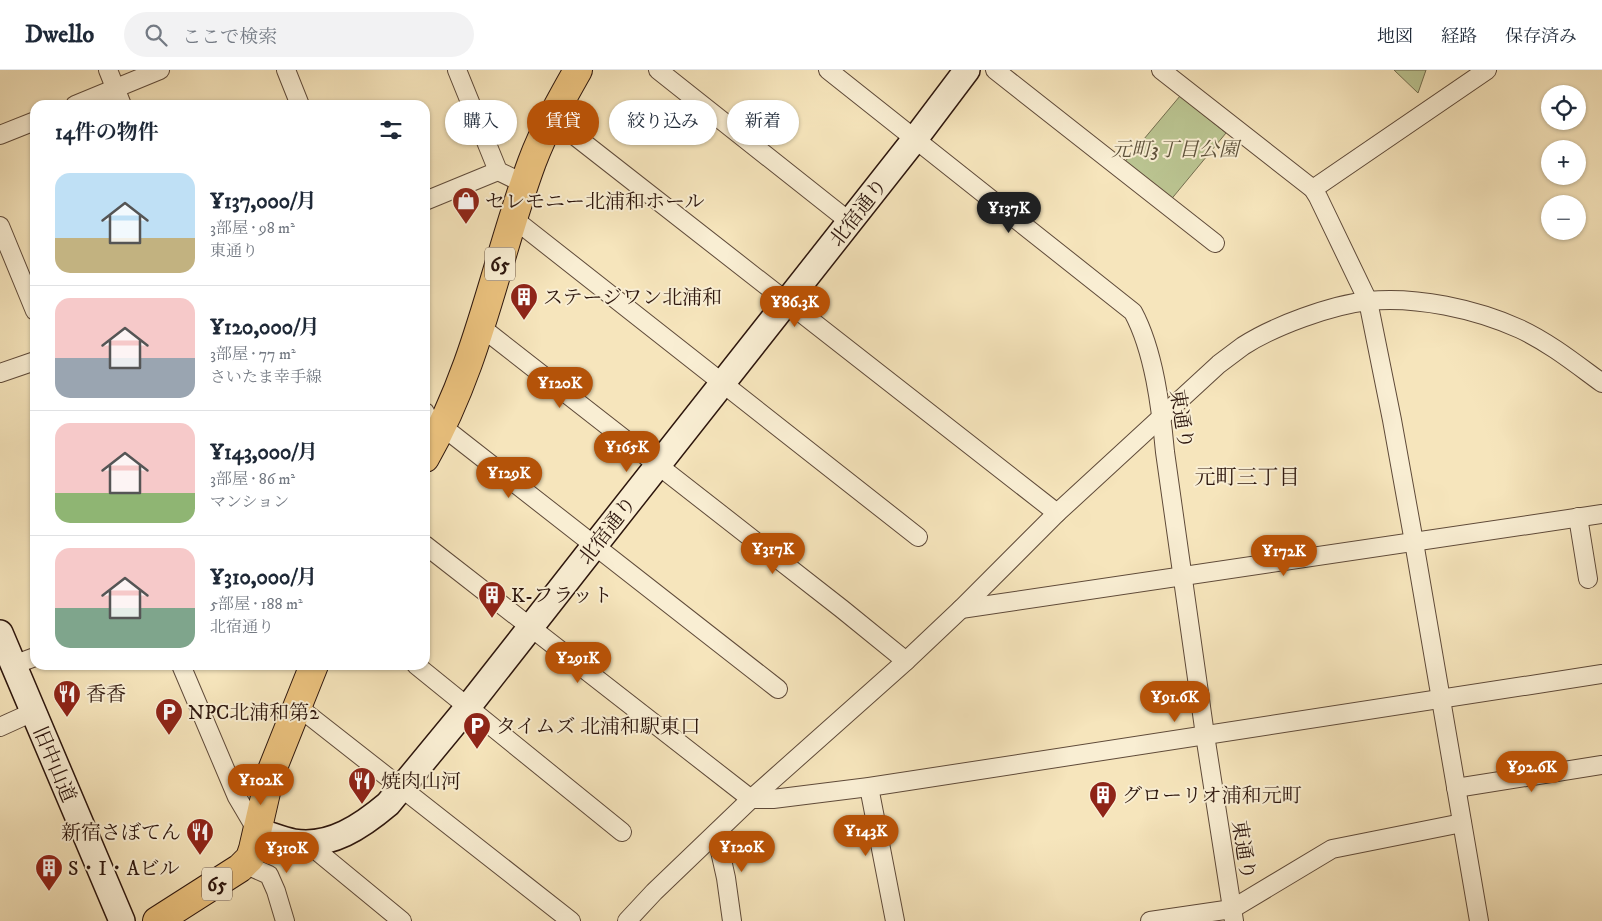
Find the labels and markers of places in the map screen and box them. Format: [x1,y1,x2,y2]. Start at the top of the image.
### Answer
shop icon: セレモニー北浦和ホール [451,186,481,225]
place label: セレモニー北浦和ホール [485,190,705,215]
pin: ¥137K [974,191,1044,234]
building icon: ステージワン北浦和 [509,282,539,321]
place label: ステージワン北浦和 [543,286,722,311]
pin: ¥86.3K [754,286,836,328]
pin: ¥120K [525,366,595,409]
pin: ¥165K [592,430,662,473]
pin: ¥129K [474,456,544,499]
pin: ¥317K [738,532,808,575]
pin: ¥172K [1249,534,1319,577]
building icon: K-フラット [477,580,507,619]
place label: K-フラット [511,584,613,609]
pin: ¥291K [543,642,613,684]
restaurant icon: 香香 [52,679,82,718]
pin: ¥91.6K [1134,680,1216,723]
place label: 香香 [86,683,126,708]
parking icon: NPC北浦和第2 [154,697,184,736]
place label: NPC北浦和第2 [188,701,319,726]
parking icon: タイムズ 北浦和駅東口 [462,711,492,750]
place label: タイムズ 北浦和駅東口 [496,715,700,740]
pin: ¥92.6K [1491,750,1573,793]
pin: ¥102K [226,764,296,806]
restaurant icon: 焼肉山河 [347,766,377,805]
place label: 焼肉山河 [381,770,461,795]
building icon: グローリオ浦和元町 [1088,780,1118,819]
place label: グローリオ浦和元町 [1122,784,1302,809]
pin: ¥143K [831,814,901,857]
restaurant icon: 新宿さぼてん [185,817,215,856]
place label: 新宿さぼてん [61,821,181,846]
pin: ¥120K [707,830,777,873]
pin: ¥310K [252,832,322,874]
building icon: S・I・Aビル [34,853,64,892]
place label: S・I・Aビル [68,857,179,882]

